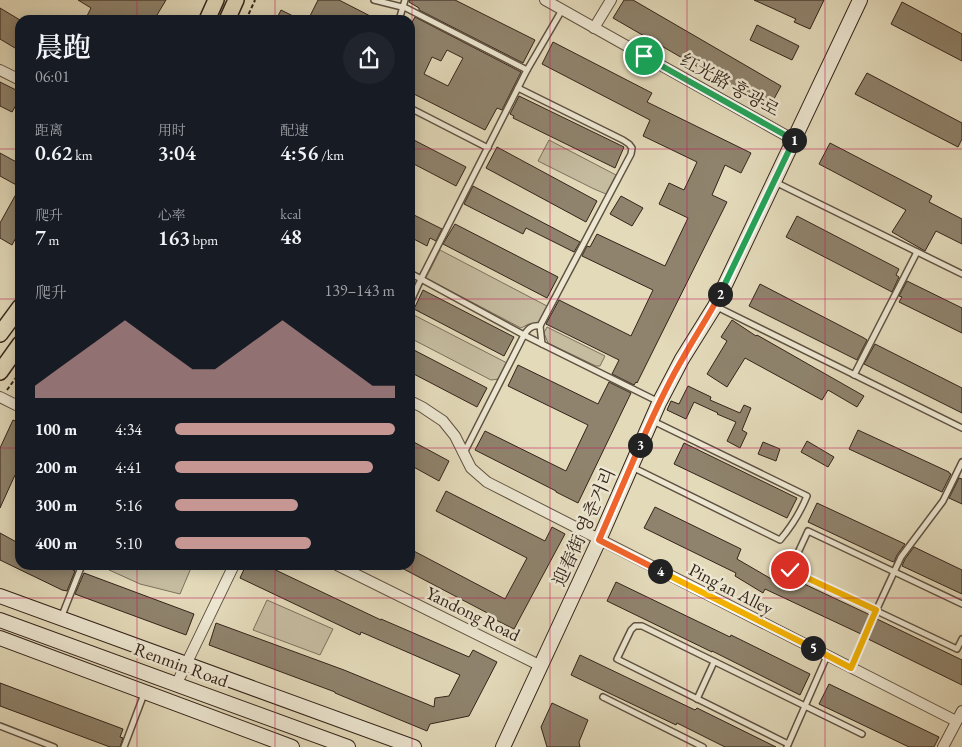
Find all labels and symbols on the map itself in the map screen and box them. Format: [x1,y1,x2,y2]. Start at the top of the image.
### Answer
pin [623,35,665,77]
street label: 红光路 홍광로 [677,48,784,121]
pin: 1 [782,128,806,152]
pin: 2 [708,282,732,306]
pin: 3 [628,432,652,458]
street label: 迎春街 영춘거리 [547,464,620,590]
pin [769,549,811,591]
pin: 4 [648,558,672,584]
street label: Ping'an Alley [685,558,777,620]
street label: Yandong Road [422,581,525,647]
pin: 5 [800,636,826,660]
street label: Renmin Road [131,637,232,692]

